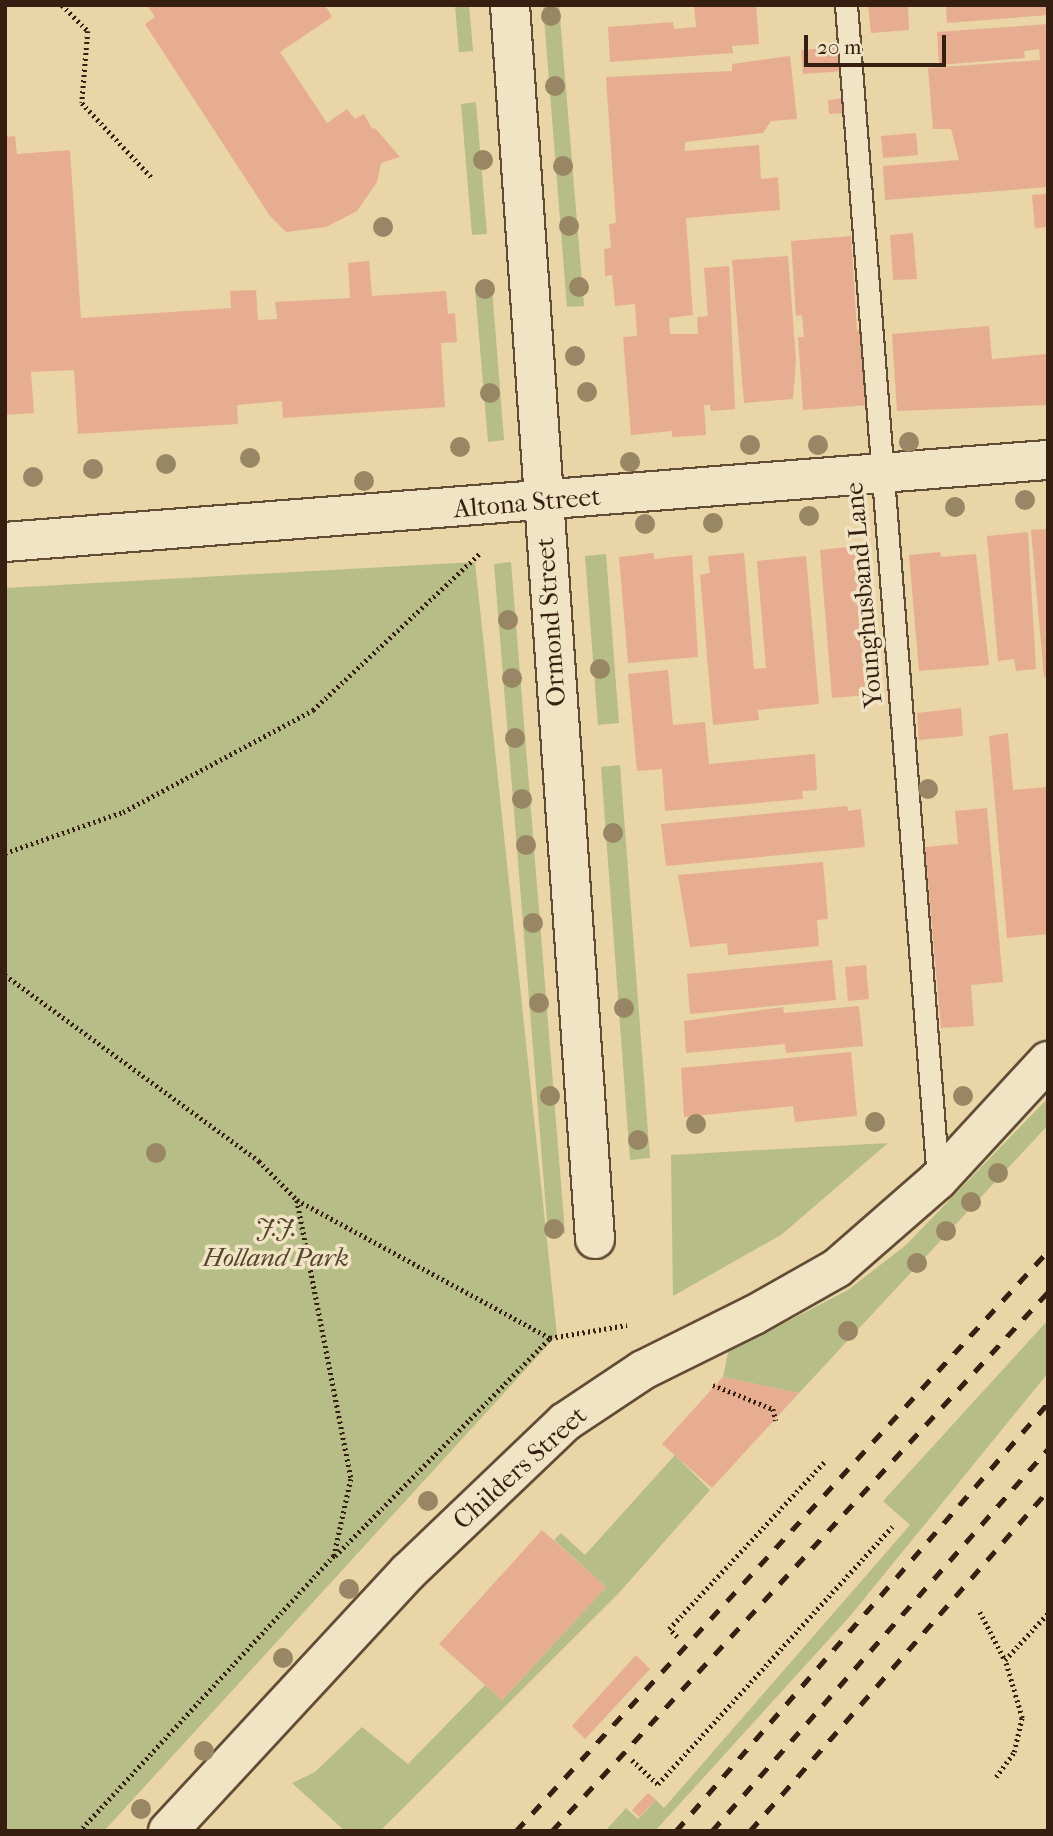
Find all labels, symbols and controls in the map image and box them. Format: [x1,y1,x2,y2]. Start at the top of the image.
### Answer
scale bar [808,21,950,65]
text: 20 m [817,35,861,59]
street label: Altona Street [452,481,602,525]
street label: Younghusband Lane [839,481,889,709]
street label: Ormond Street [530,536,572,708]
park label: J.J. Holland Park [203,1212,349,1274]
street label: Childers Street [447,1400,593,1536]

